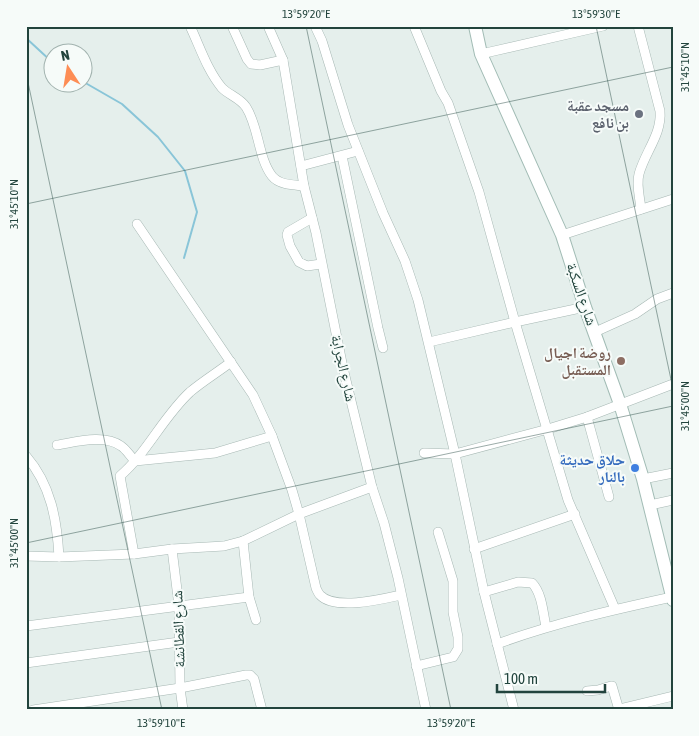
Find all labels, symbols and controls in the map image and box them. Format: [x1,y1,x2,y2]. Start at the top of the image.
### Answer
text: 13°59'20"E [282,7,330,21]
text: 13°59'30"E [572,7,620,21]
north arrow [42,42,92,92]
text: 31°45'10"N [678,42,692,92]
text: N [60,47,71,64]
place label: مسجد عقبة بن نافع [567,97,629,133]
marker: مسجد عقبة بن نافع [633,108,645,120]
text: 31°45'10"N [7,179,21,229]
street label: شارع السكبة [561,260,601,328]
street label: شارع الجرابة [326,333,360,404]
place label: روضة اجيال المستقبل [544,344,611,379]
marker: روضة اجيال المستقبل [615,355,627,367]
text: 31°45'00"N [678,381,692,431]
place label: حلاق حديثة بالنار [559,451,625,485]
marker: حلاق حديثة بالنار [629,462,641,474]
text: 31°45'00"N [7,518,21,568]
street label: شارع القطانشة [168,590,190,668]
scale bar [497,661,604,693]
text: 100 m [504,670,538,687]
text: 13°59'10"E [137,716,185,730]
text: 13°59'20"E [427,716,475,730]

